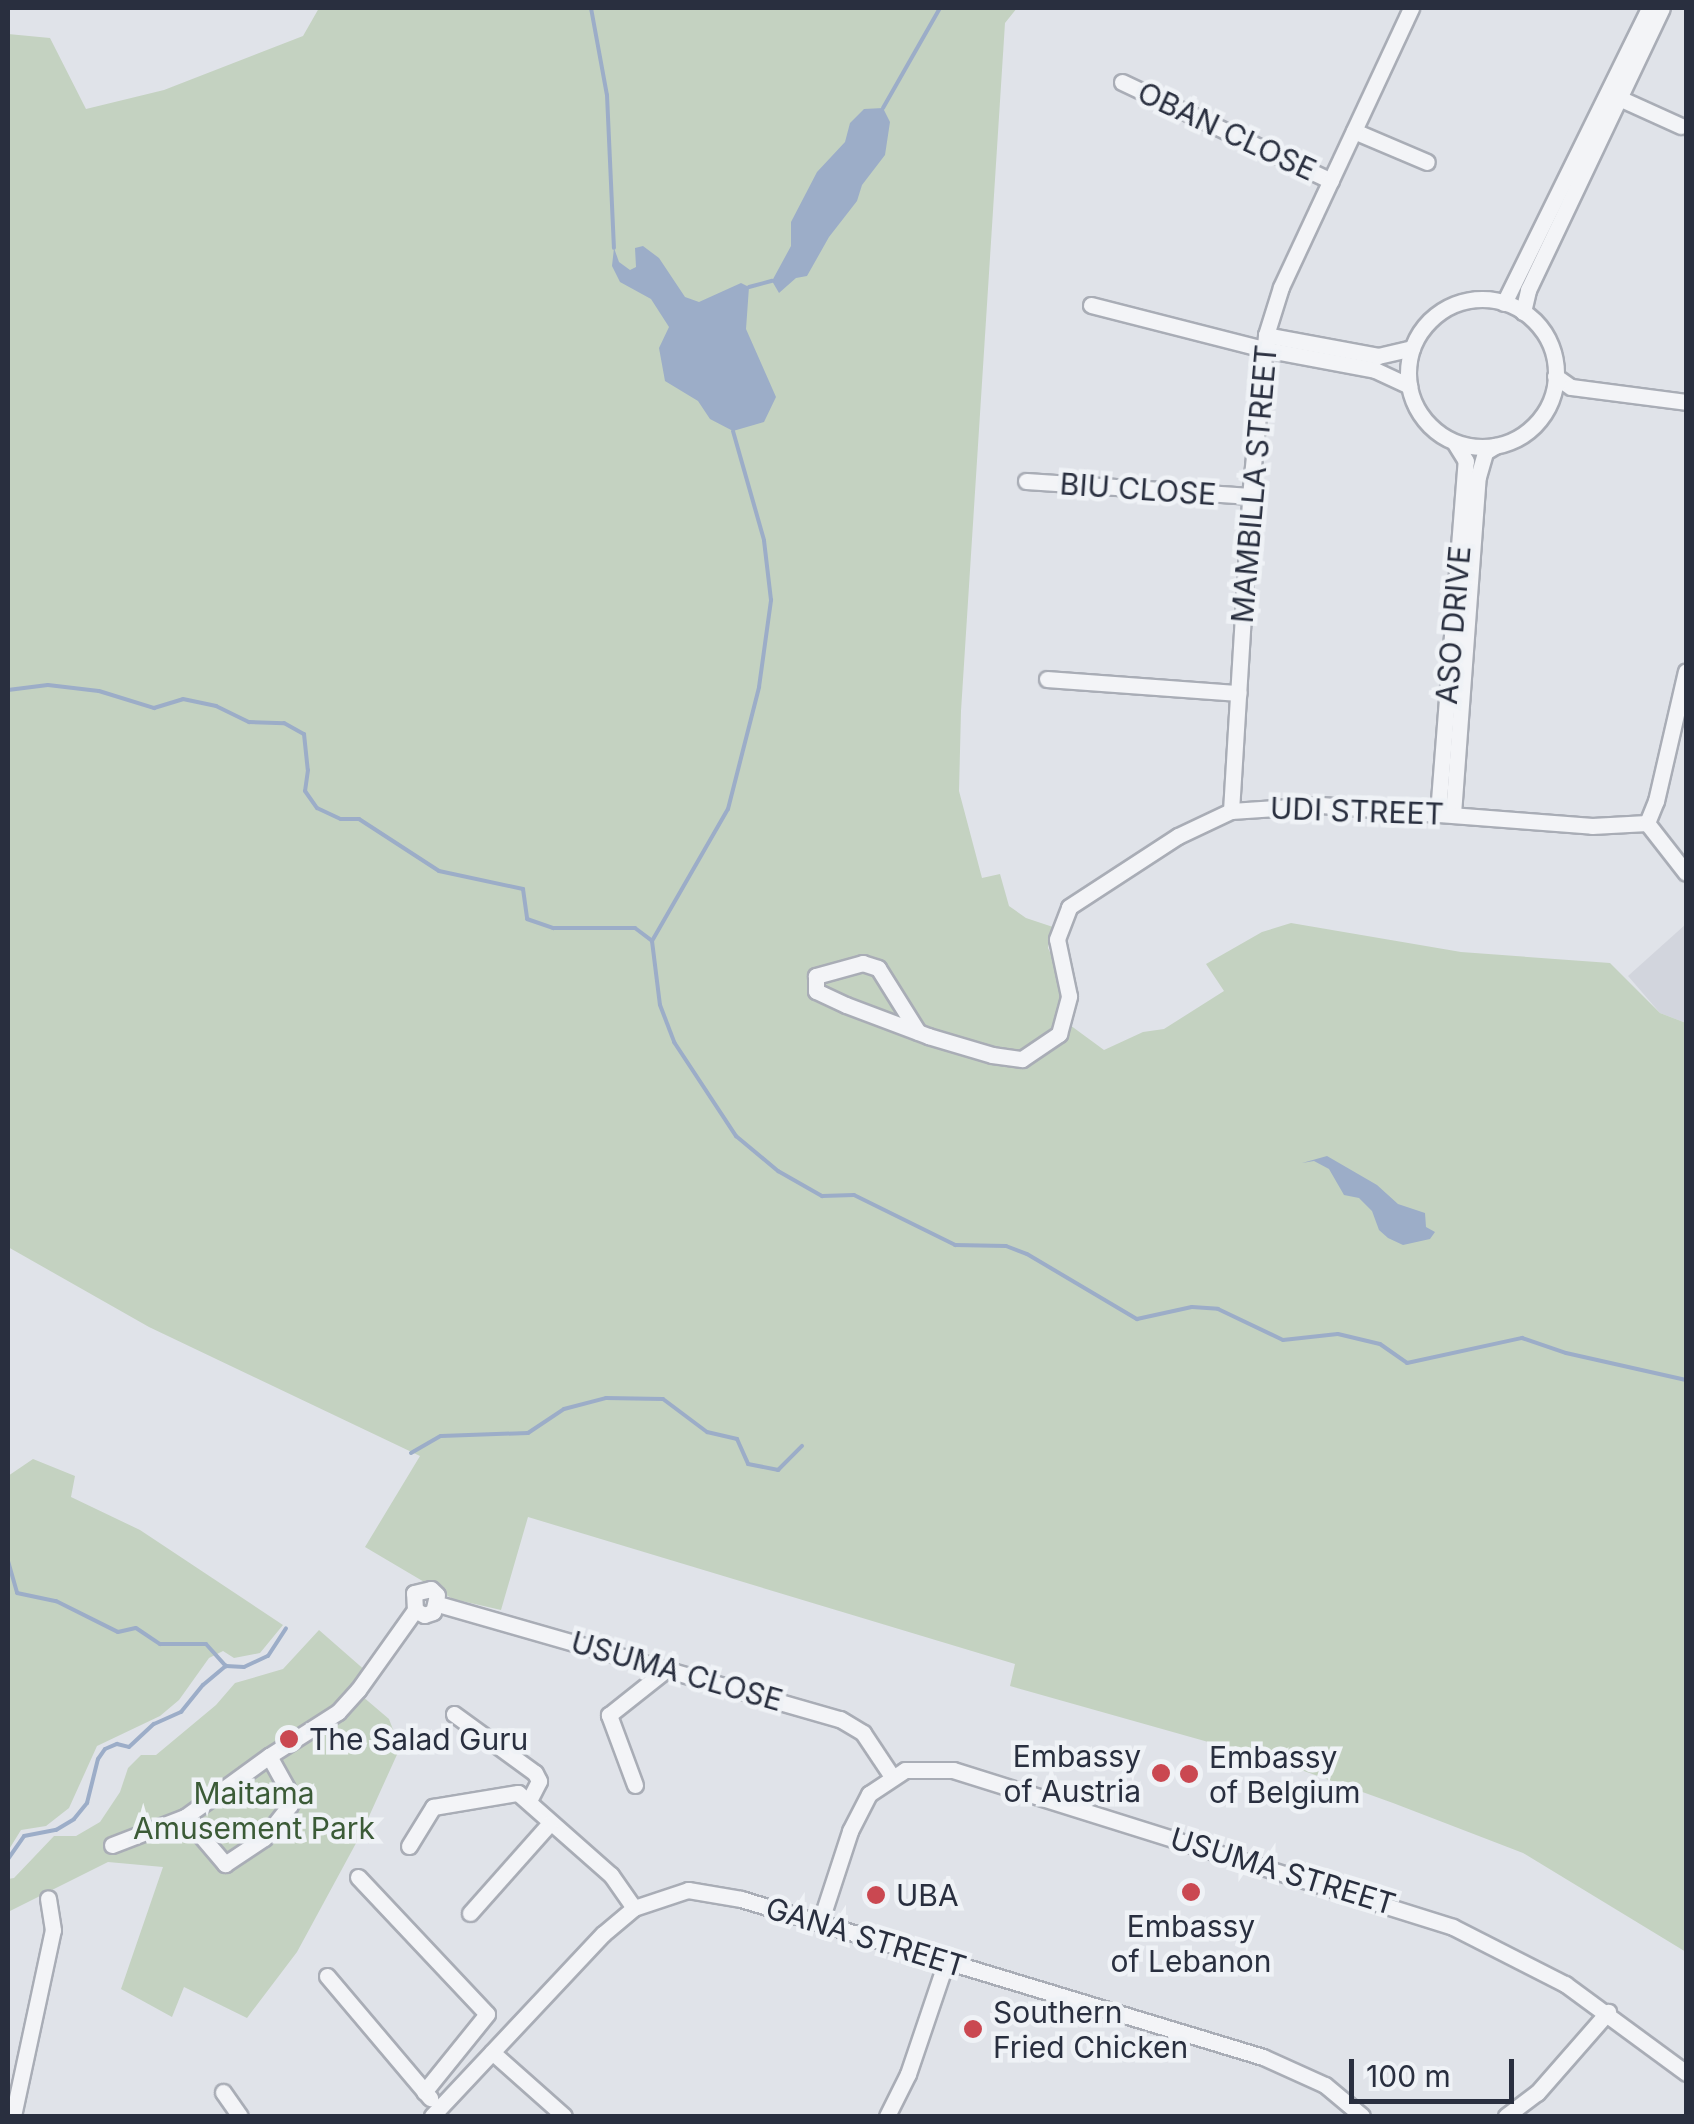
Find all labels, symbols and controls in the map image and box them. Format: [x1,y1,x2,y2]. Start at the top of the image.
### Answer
street label: OBAN CLOSE [1132,74,1322,188]
street label: MAMBILLA STREET [1224,343,1284,625]
street label: BIU CLOSE [1059,466,1217,512]
street label: ASO DRIVE [1428,544,1478,706]
street label: UDI STREET [1270,790,1444,832]
street label: USUMA CLOSE [567,1624,787,1718]
place label: The Salad Guru [309,1721,528,1757]
marker: The Salad Guru [278,1728,300,1750]
place label: Embassy of Austria [1004,1738,1141,1808]
place label: Embassy of Belgium [1209,1739,1361,1810]
marker: Embassy of Austria [1150,1762,1172,1784]
marker: Embassy of Belgium [1178,1763,1200,1785]
park label: Maitama Amusement Park [133,1775,375,1846]
street label: USUMA STREET [1166,1820,1400,1922]
place label: UBA [896,1877,959,1913]
marker: Embassy of Lebanon [1180,1881,1202,1903]
marker: UBA [865,1884,887,1906]
street label: GANA STREET [762,1889,970,1985]
place label: Embassy of Lebanon [1111,1908,1271,1978]
place label: Southern Fried Chicken [993,1994,1188,2064]
marker: Southern Fried Chicken [962,2018,984,2040]
scale bar [1354,2039,1519,2101]
text: 100 m [1366,2058,1451,2094]

